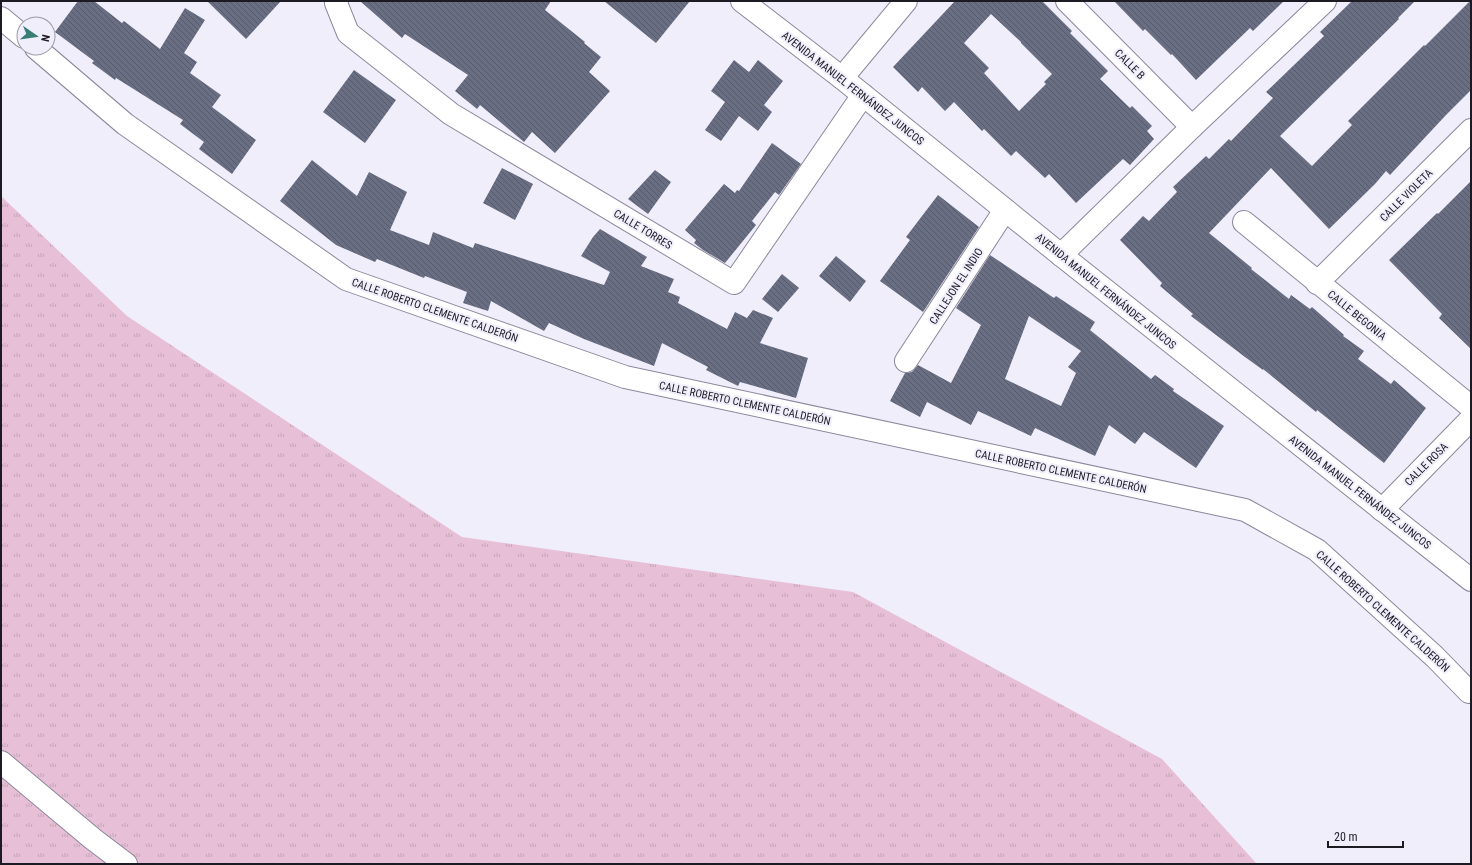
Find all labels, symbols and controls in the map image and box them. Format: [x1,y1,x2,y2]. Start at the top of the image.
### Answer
north arrow [16,16,56,56]
street label: AVENIDA MANUEL FERNÁNDEZ JUNCOS [779,29,927,148]
text: N [38,33,52,43]
street label: CALLE B [1112,47,1147,82]
street label: CALLE VIOLETA [1377,166,1436,224]
street label: CALLE TORRES [611,207,675,252]
street label: AVENIDA MANUEL FERNÁNDEZ JUNCOS [1033,231,1179,352]
street label: CALLEJON EL INDIO [927,246,986,327]
street label: CALLE ROBERTO CLEMENTE CALDERÓN [350,276,520,345]
street label: CALLE BEGONIA [1325,288,1389,343]
street label: CALLE ROBERTO CLEMENTE CALDERÓN [658,379,832,428]
street label: AVENIDA MANUEL FERNÁNDEZ JUNCOS [1286,433,1434,552]
street label: CALLE ROSA [1402,440,1451,489]
street label: CALLE ROBERTO CLEMENTE CALDERÓN [974,447,1148,496]
street label: CALLE ROBERTO CLEMENTE CALDERÓN [1313,548,1452,675]
scale bar [1328,823,1403,849]
text: 20 m [1334,830,1358,844]

